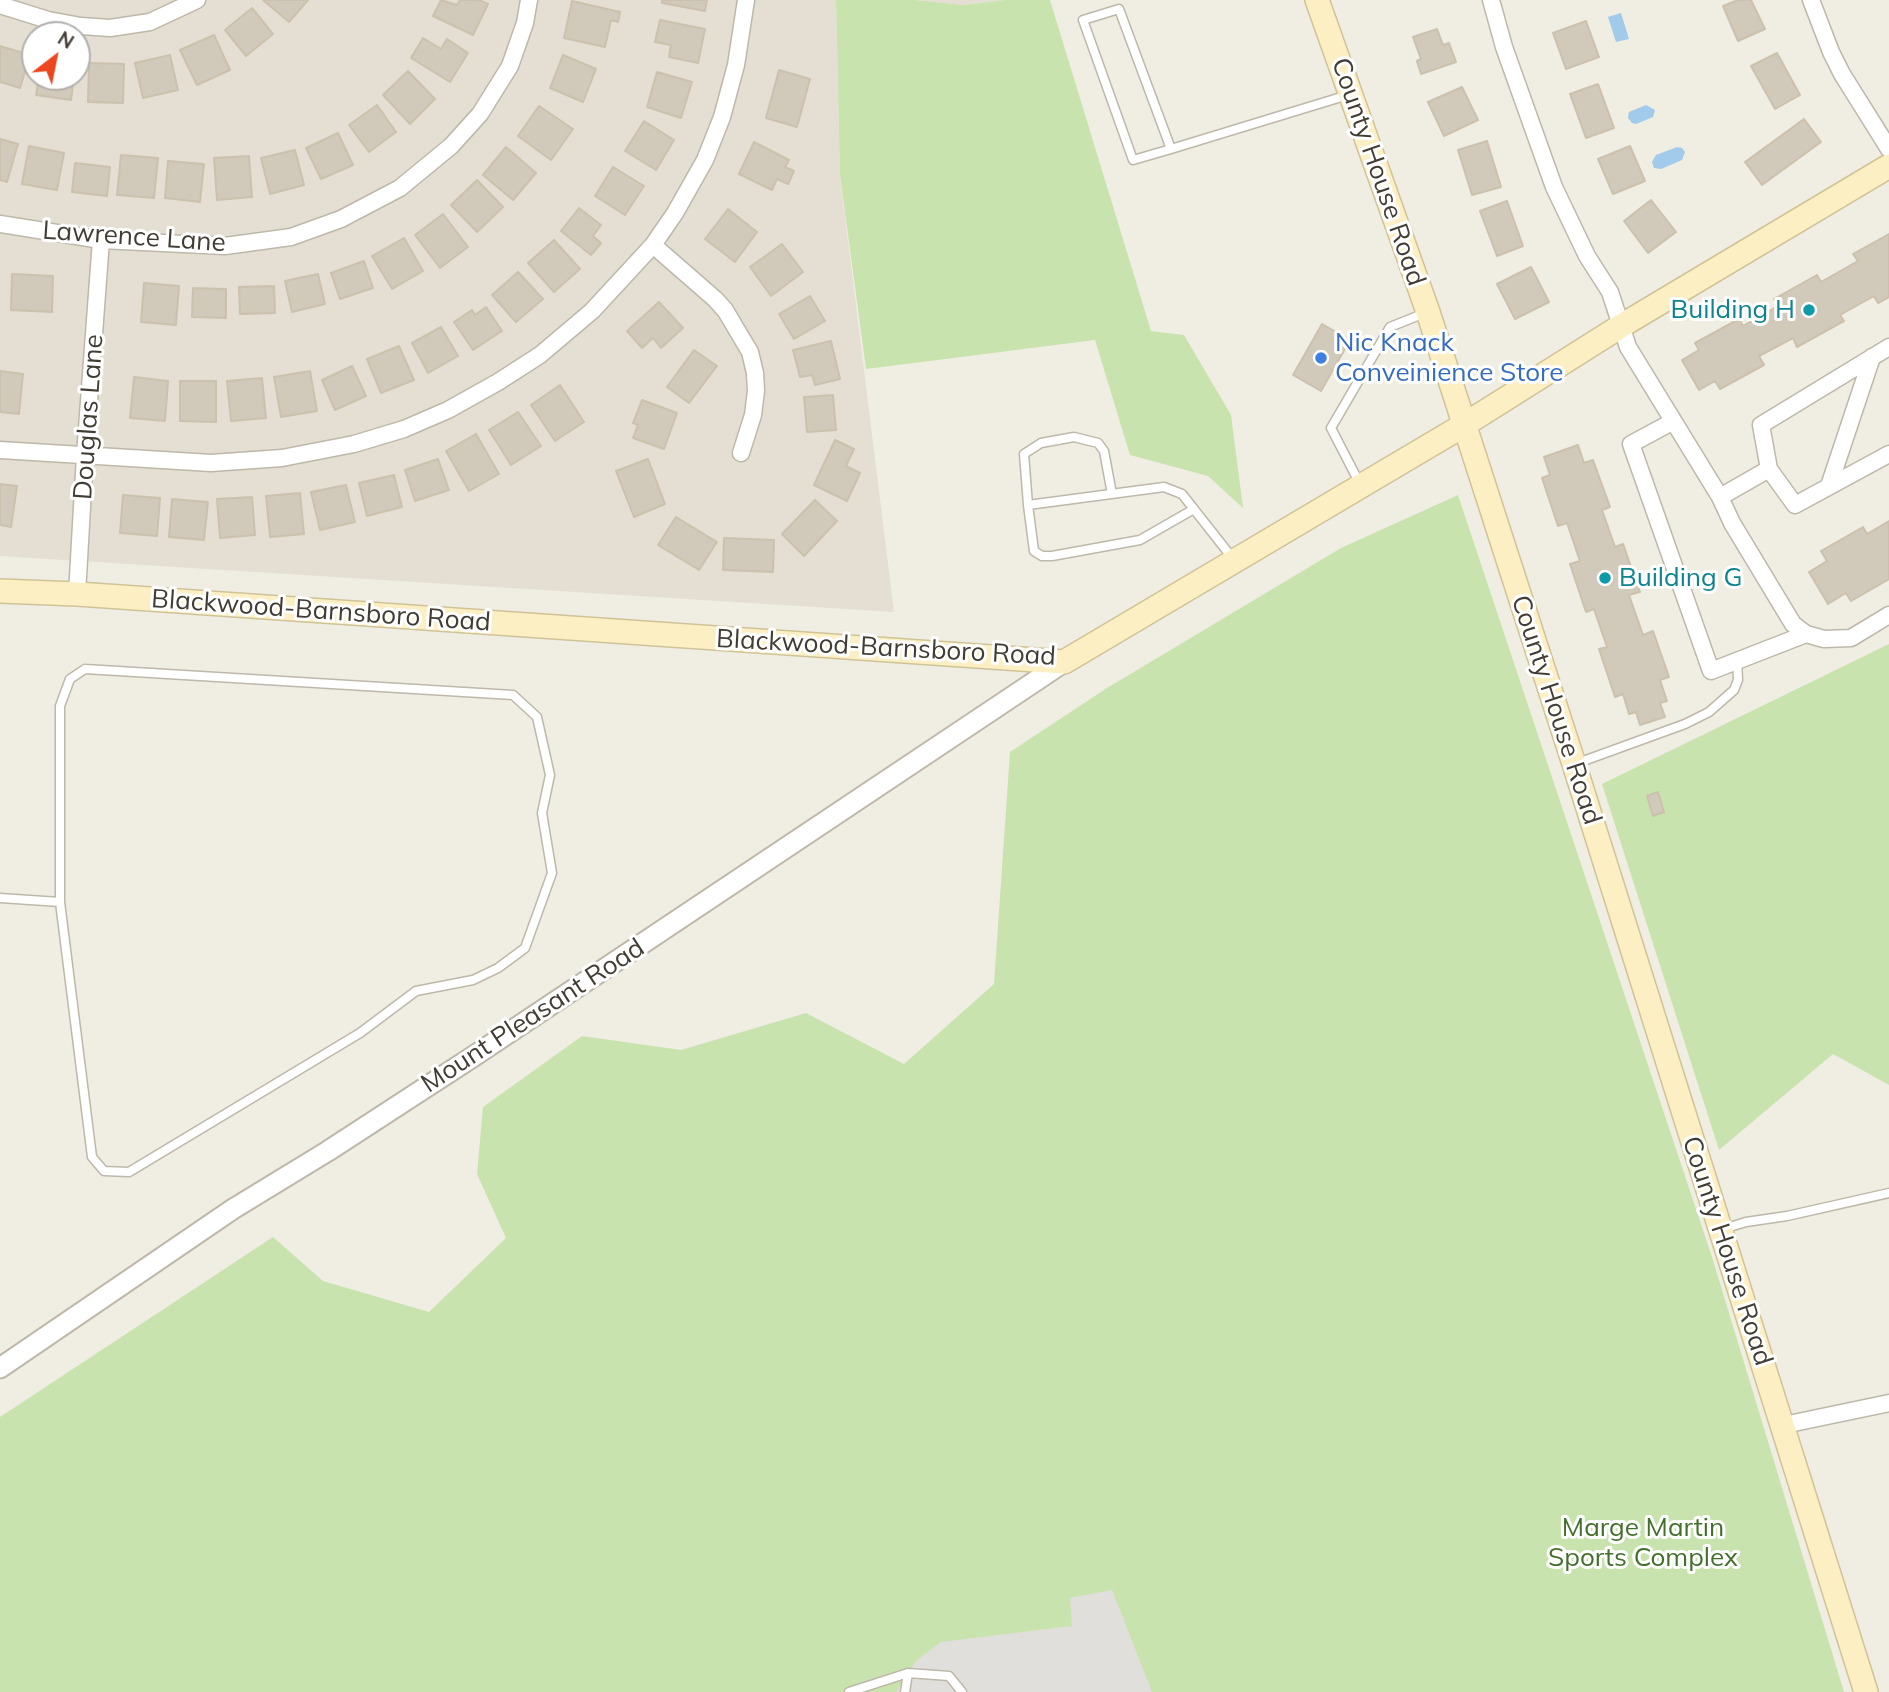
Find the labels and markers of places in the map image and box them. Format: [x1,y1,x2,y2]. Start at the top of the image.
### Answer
place label: Building H [1671,294,1795,326]
marker: Building H [1801,302,1817,318]
place label: Nic Knack Conveinience Store [1335,327,1563,388]
marker: Nic Knack Conveinience Store [1313,350,1329,366]
place label: Building G [1619,562,1743,594]
marker: Building G [1597,570,1613,586]

